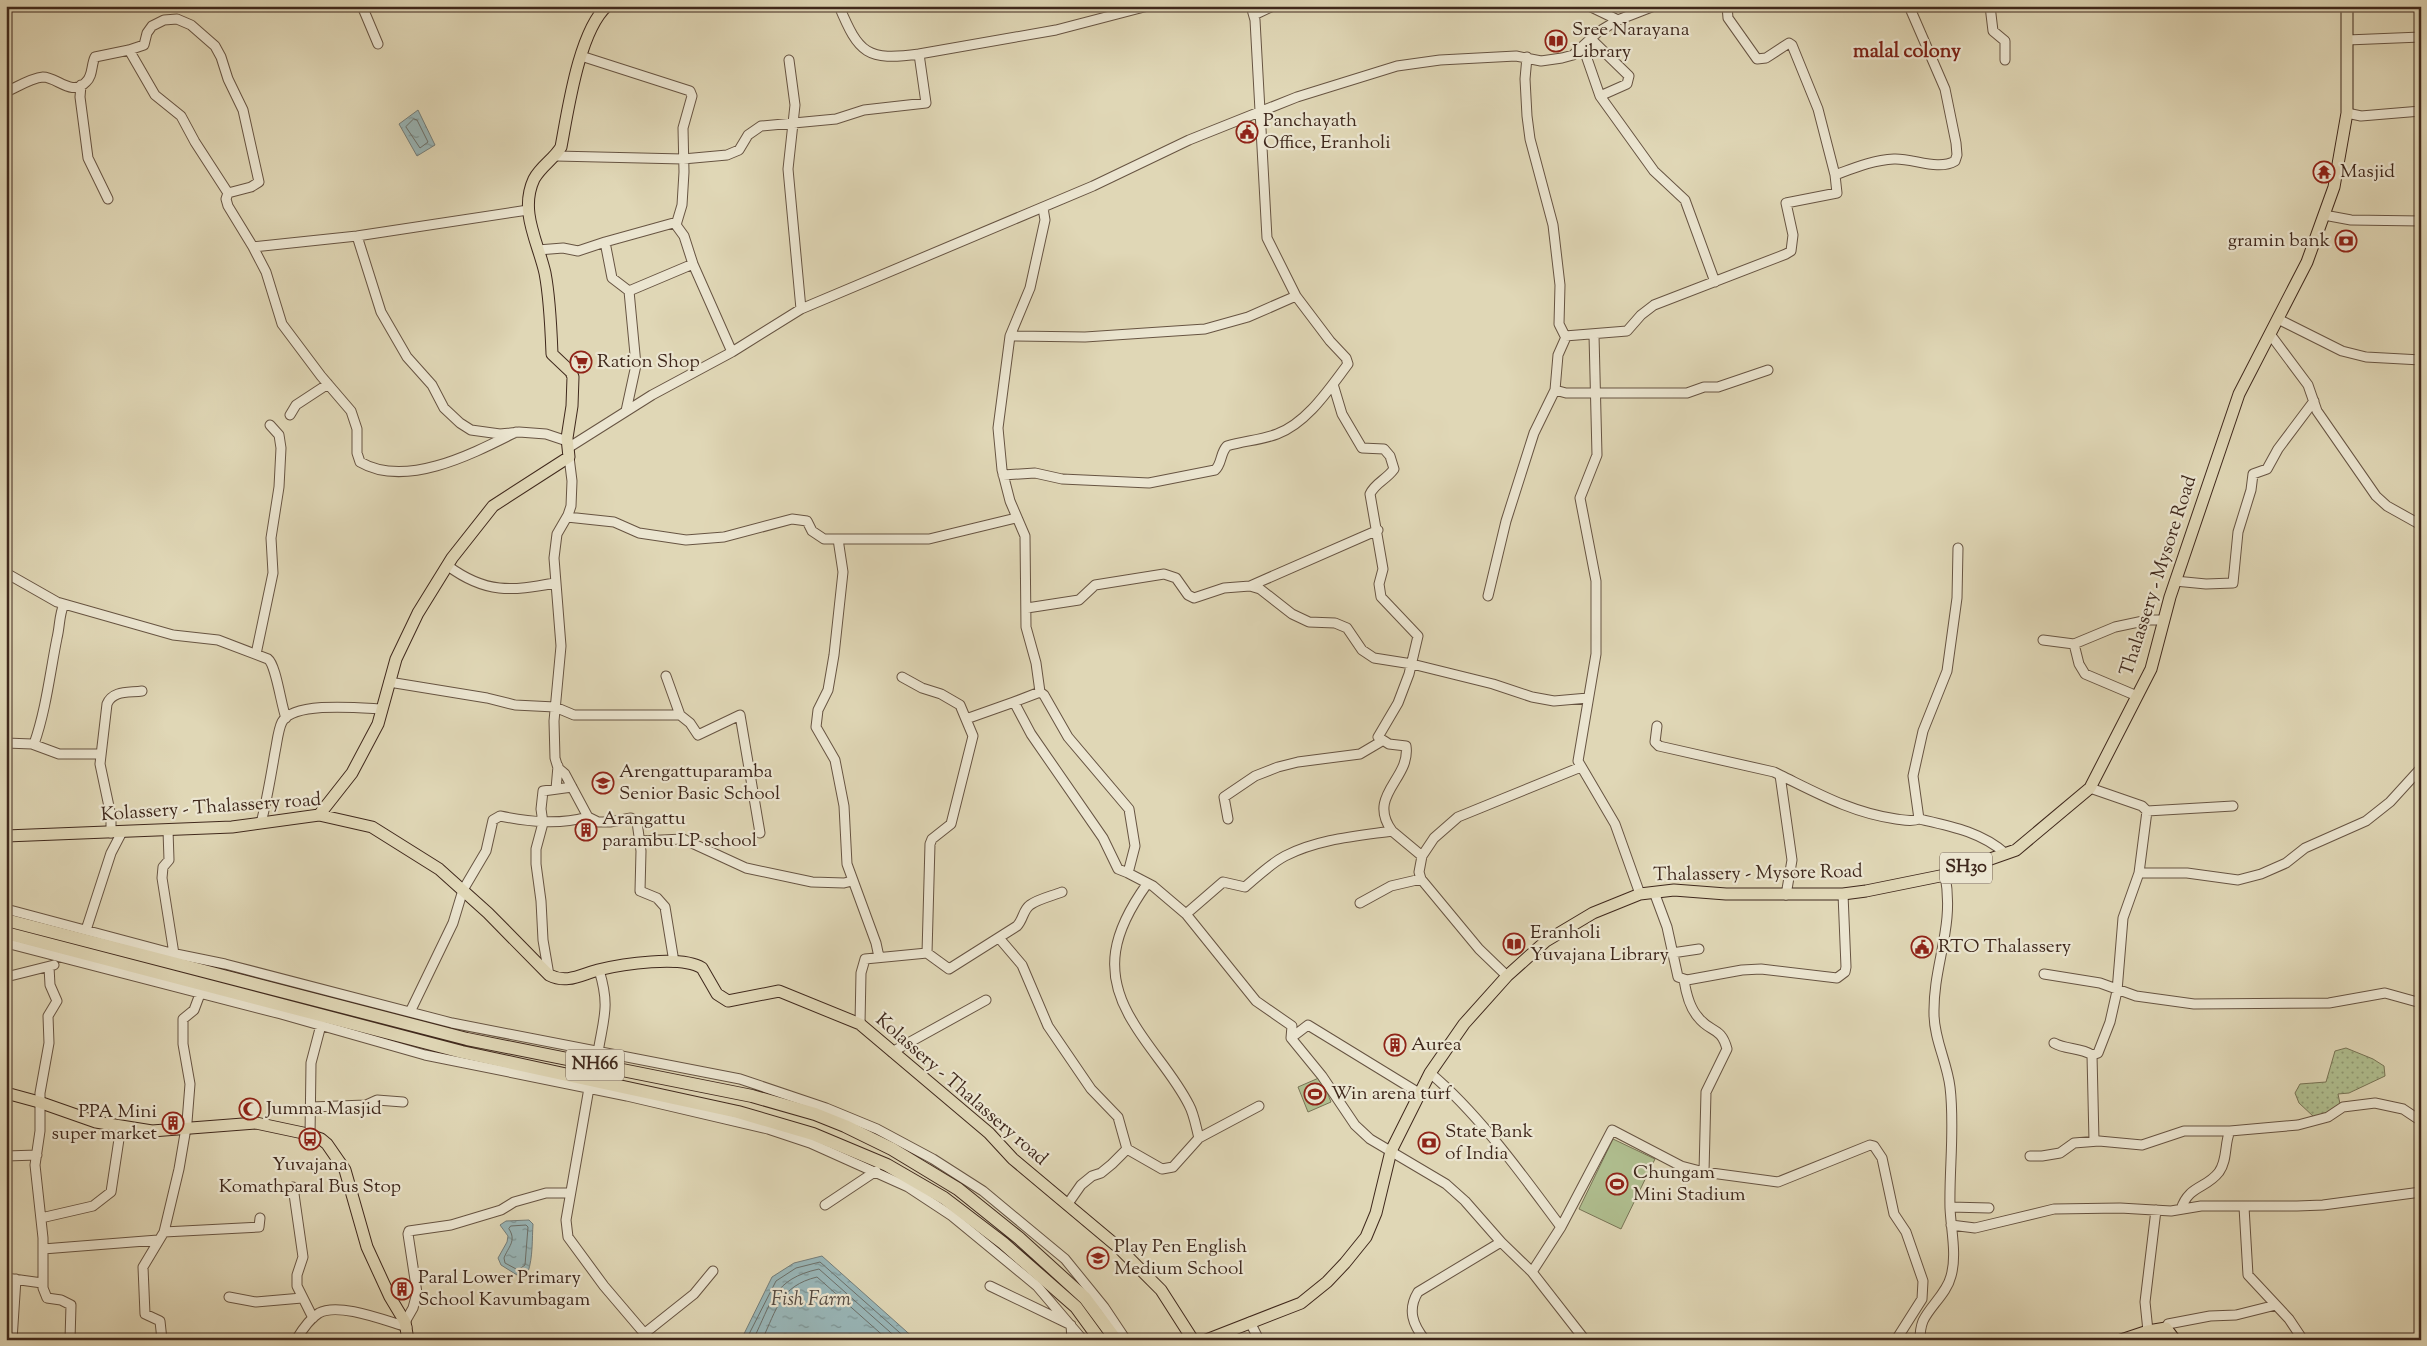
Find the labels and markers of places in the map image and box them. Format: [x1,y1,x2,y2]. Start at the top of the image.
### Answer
place label: Sree Narayana Library [1572,17,1690,66]
library icon: Sree Narayana Library [1544,29,1568,53]
place label: Panchayath Office, Eranholi [1263,108,1391,157]
public building icon: Panchayath Office, Eranholi [1235,120,1259,144]
place label: Masjid [2340,159,2395,186]
temple icon: Masjid [2312,160,2336,184]
place label: gramin bank [2228,228,2331,255]
bank icon: gramin bank [2334,229,2358,253]
place label: Ration Shop [597,349,700,376]
supermarket icon: Ration Shop [569,350,593,374]
place label: Arengattuparamba Senior Basic School [619,759,780,808]
school or university icon: Arengattuparamba Senior Basic School [591,771,615,795]
place label: Arangattu parambu LP school [602,806,757,855]
building icon: Arangattu parambu LP school [574,818,598,842]
place label: Eranholi Yuvajana Library [1530,920,1670,969]
library icon: Eranholi Yuvajana Library [1502,932,1526,956]
place label: RTO Thalassery [1938,934,2072,961]
public building icon: RTO Thalassery [1910,935,1934,959]
place label: Aurea [1411,1032,1462,1059]
building icon: Aurea [1383,1033,1407,1057]
place label: Win arena turf [1331,1081,1453,1108]
sports icon: Win arena turf [1303,1082,1327,1106]
place label: Jumma Masjid [265,1096,382,1123]
mosque icon: Jumma Masjid [238,1097,262,1121]
place label: PPA Mini super market [52,1099,157,1148]
building icon: PPA Mini super market [161,1111,185,1135]
place label: State Bank of India [1445,1119,1534,1168]
bus stop icon: Yuvajana Komathparal Bus Stop [298,1127,322,1151]
bank icon: State Bank of India [1417,1131,1441,1155]
place label: Yuvajana Komathparal Bus Stop [219,1152,401,1201]
place label: Chungam Mini Stadium [1633,1160,1746,1209]
sports icon: Chungam Mini Stadium [1605,1172,1629,1196]
place label: Play Pen English Medium School [1114,1234,1247,1283]
school or university icon: Play Pen English Medium School [1086,1246,1110,1270]
place label: Paral Lower Primary School Kavumbagam [418,1265,590,1314]
building icon: Paral Lower Primary School Kavumbagam [390,1277,414,1301]

